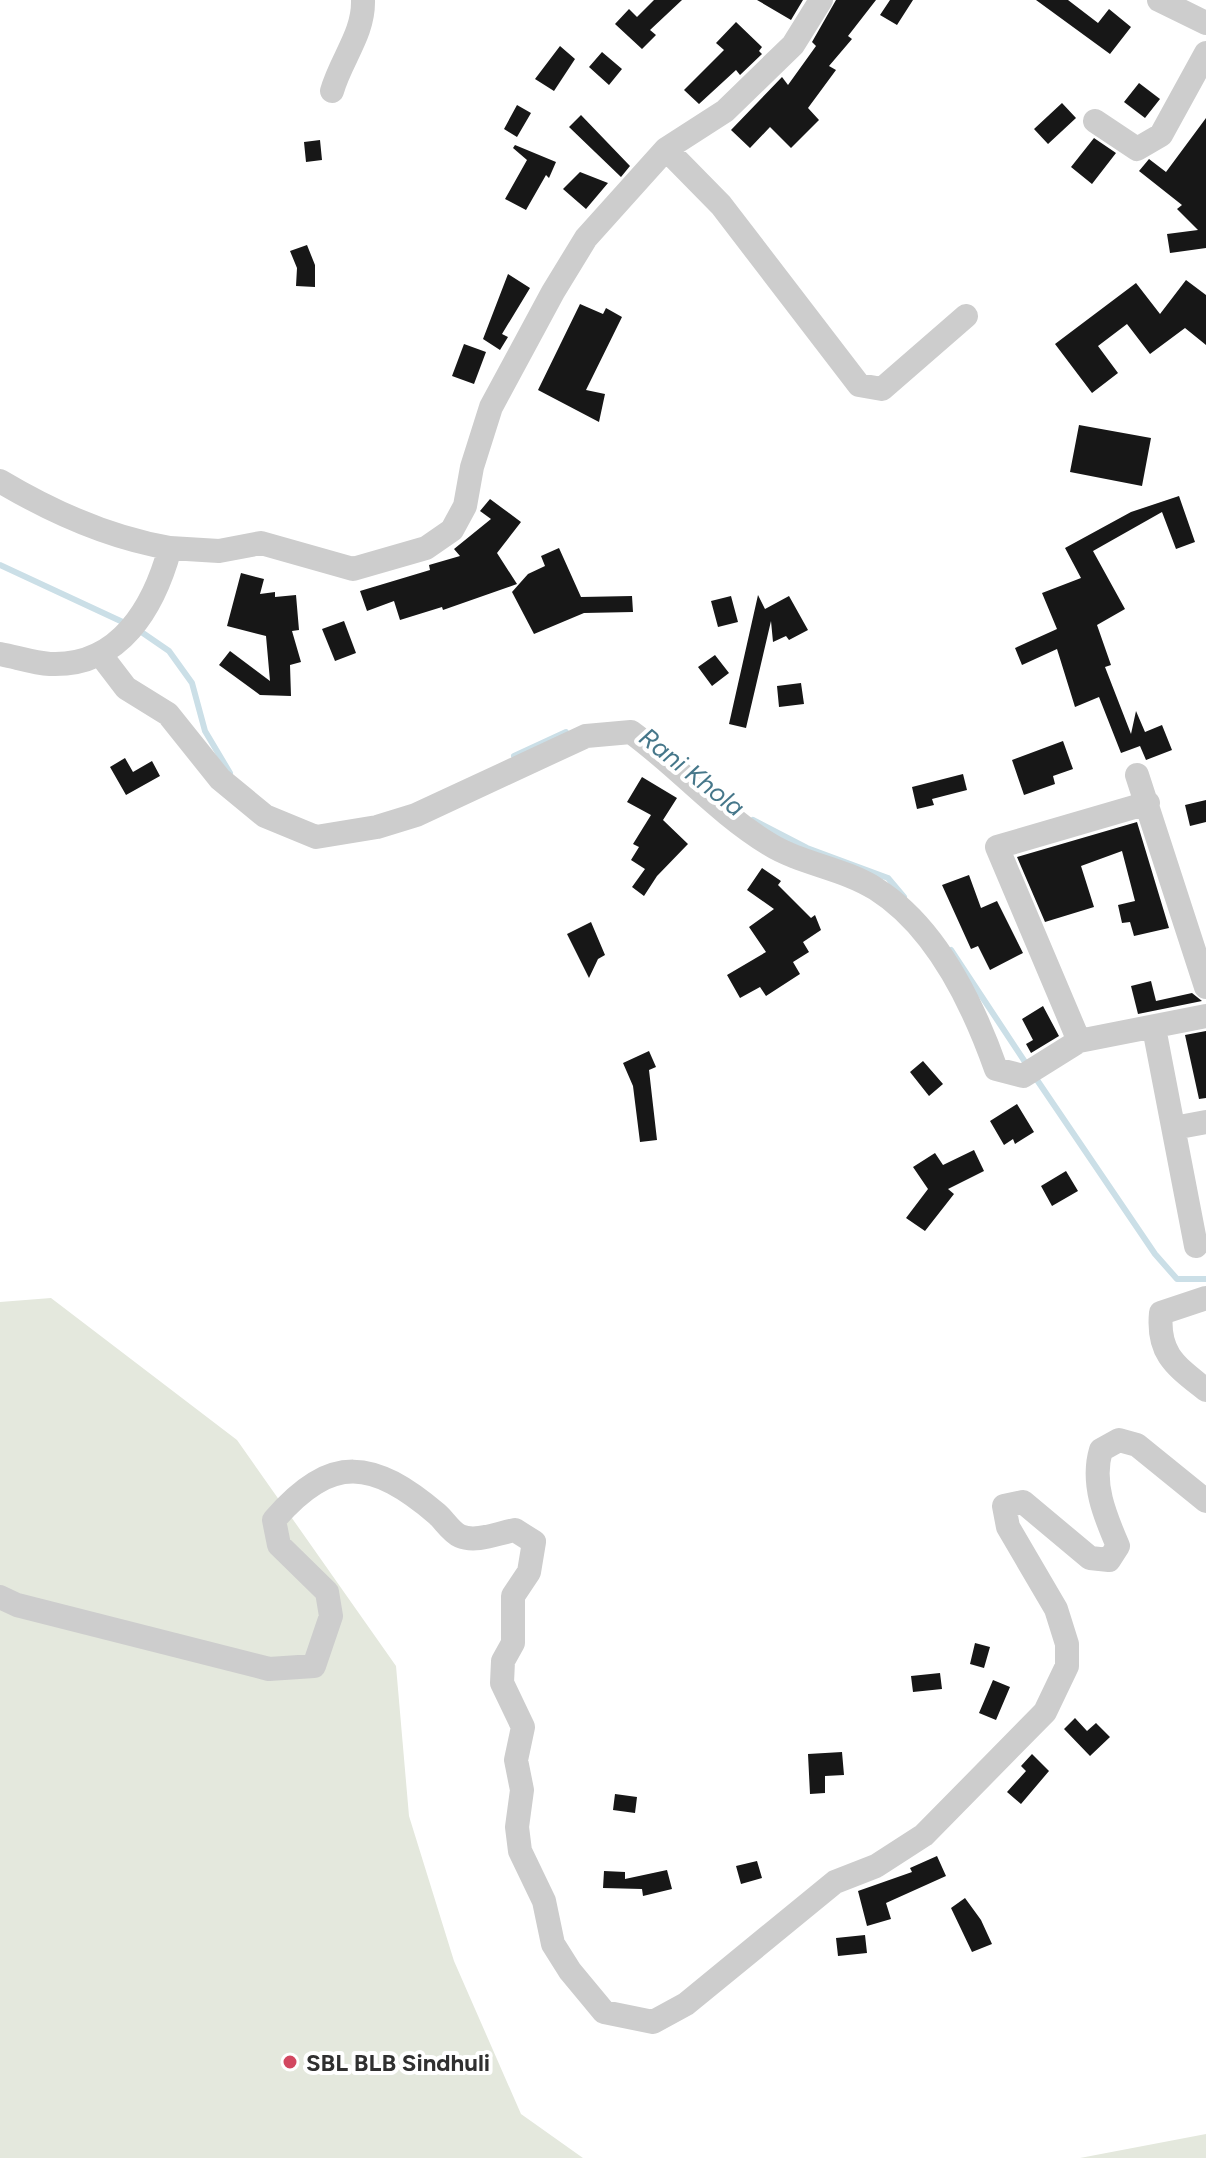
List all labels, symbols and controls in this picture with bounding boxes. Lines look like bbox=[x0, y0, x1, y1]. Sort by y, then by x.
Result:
water label: Rani Khola bbox=[633, 721, 751, 823]
place label: SBL BLB Sindhuli bbox=[306, 2048, 490, 2077]
marker: SBL BLB Sindhuli bbox=[281, 2053, 299, 2071]

